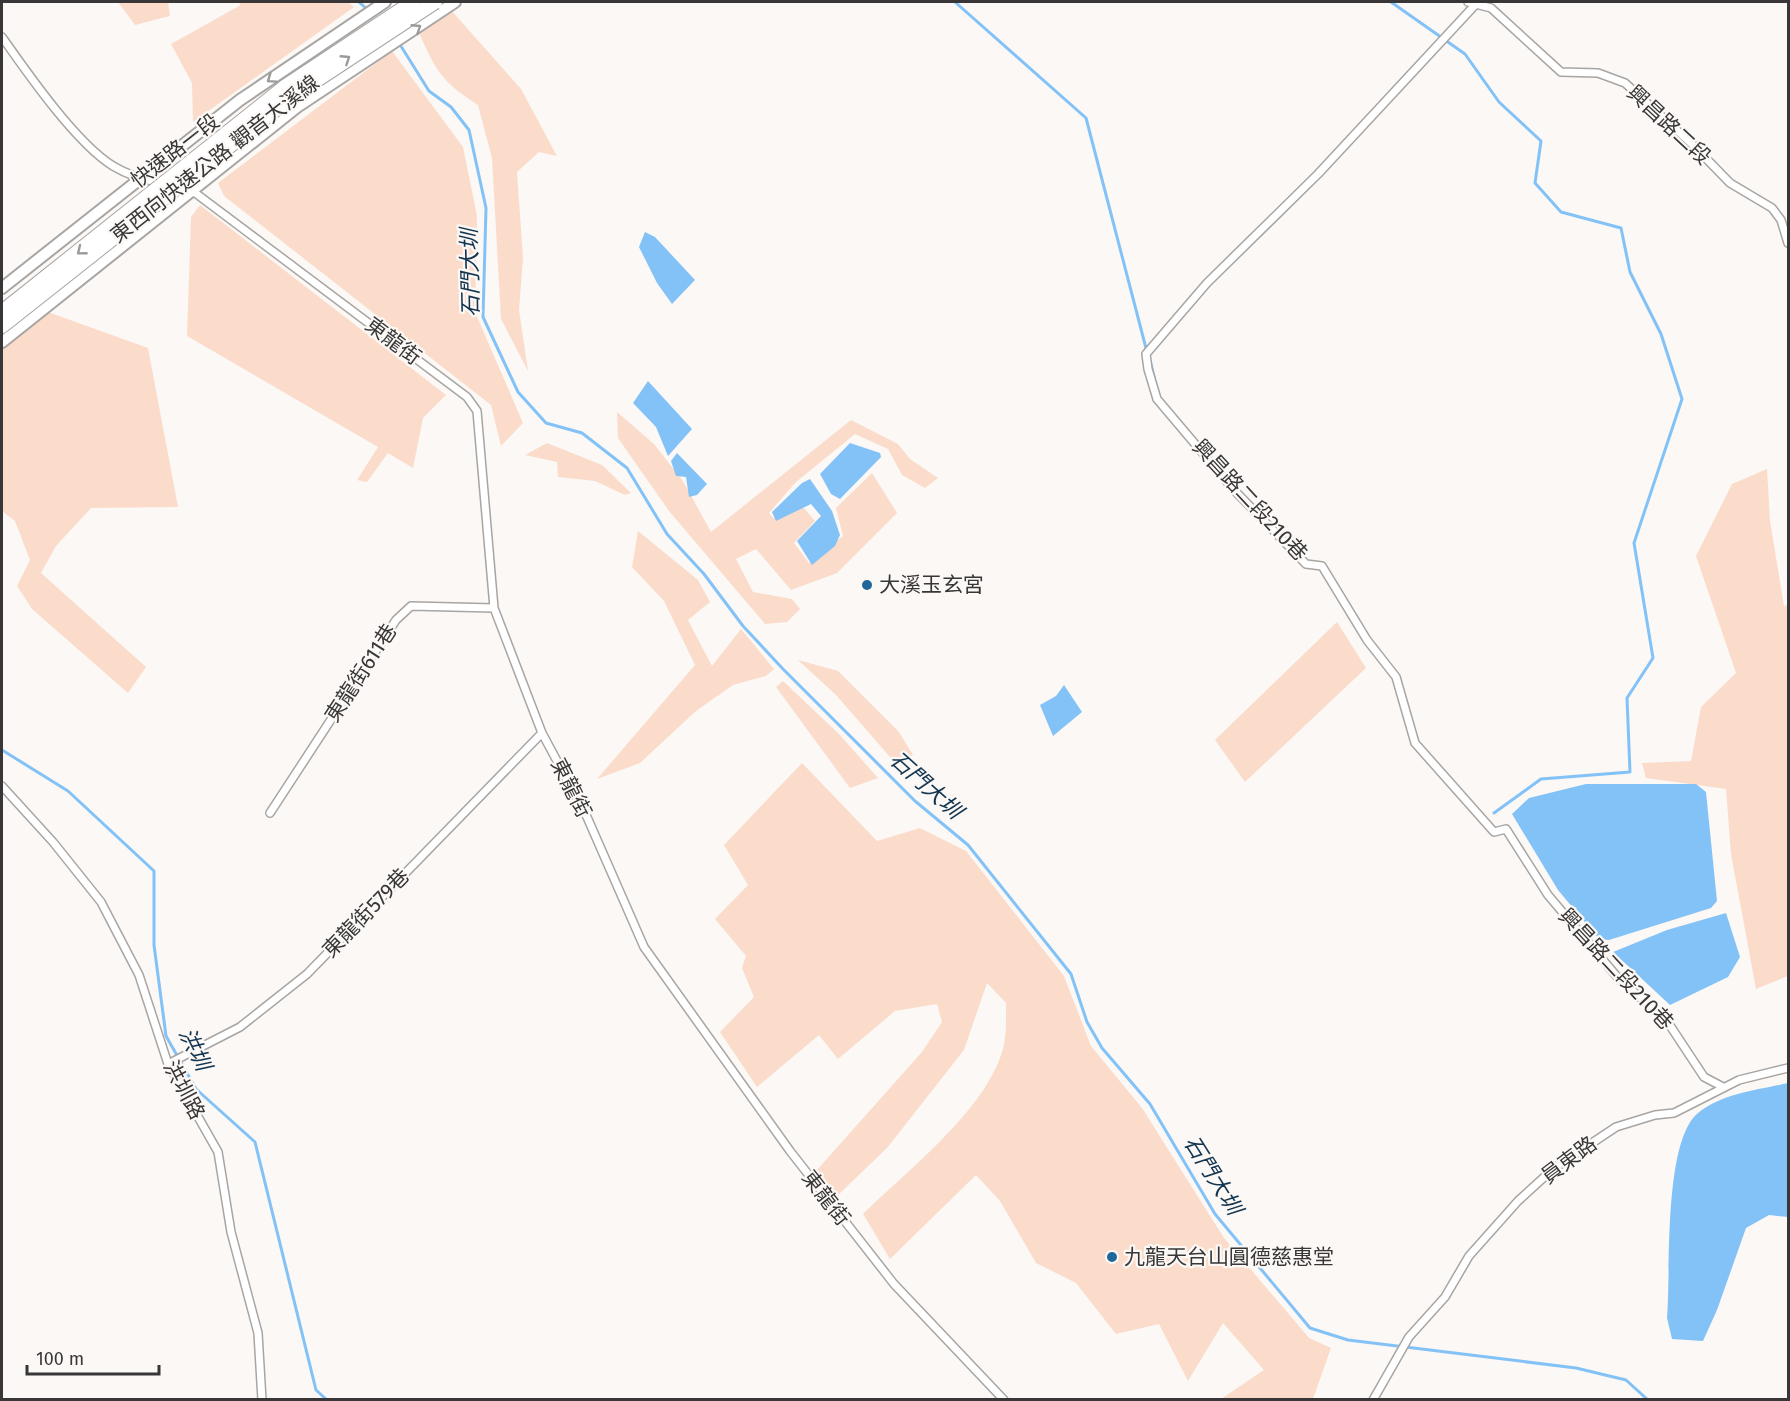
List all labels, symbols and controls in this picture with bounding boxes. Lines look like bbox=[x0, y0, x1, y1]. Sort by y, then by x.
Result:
one-way arrow bbox=[411, 23, 421, 35]
one-way arrow bbox=[340, 54, 350, 66]
street label: 東西向快速公路 觀音大溪線 bbox=[106, 69, 324, 249]
one-way arrow bbox=[267, 72, 278, 83]
street label: 興昌路二段 bbox=[1622, 80, 1716, 170]
street label: 快速路一段 bbox=[126, 108, 224, 194]
water label: 石門大圳 bbox=[456, 226, 484, 317]
one-way arrow bbox=[77, 243, 88, 254]
street label: 東龍街 bbox=[360, 312, 426, 370]
street label: 興昌路二段210巷 bbox=[1187, 434, 1313, 566]
place label: 大溪玉玄宮 bbox=[879, 572, 984, 598]
marker: 大溪玉玄宮 bbox=[860, 578, 874, 592]
street label: 東龍街611巷 bbox=[320, 619, 402, 727]
water label: 石門大圳 bbox=[884, 746, 970, 826]
street label: 東龍街 bbox=[545, 754, 597, 822]
street label: 東龍街579巷 bbox=[317, 863, 415, 963]
street label: 興昌路二段210巷 bbox=[1553, 903, 1679, 1035]
water label: 洪圳 bbox=[173, 1023, 218, 1077]
street label: 洪圳路 bbox=[158, 1056, 210, 1124]
water label: 石門大圳 bbox=[1178, 1131, 1249, 1222]
street label: 員東路 bbox=[1536, 1131, 1602, 1189]
street label: 東龍街 bbox=[796, 1165, 856, 1231]
place label: 九龍天台山圓德慈惠堂 bbox=[1124, 1244, 1334, 1270]
marker: 九龍天台山圓德慈惠堂 bbox=[1105, 1250, 1119, 1264]
scale bar bbox=[27, 1338, 159, 1376]
text: 100 m bbox=[36, 1348, 84, 1370]

